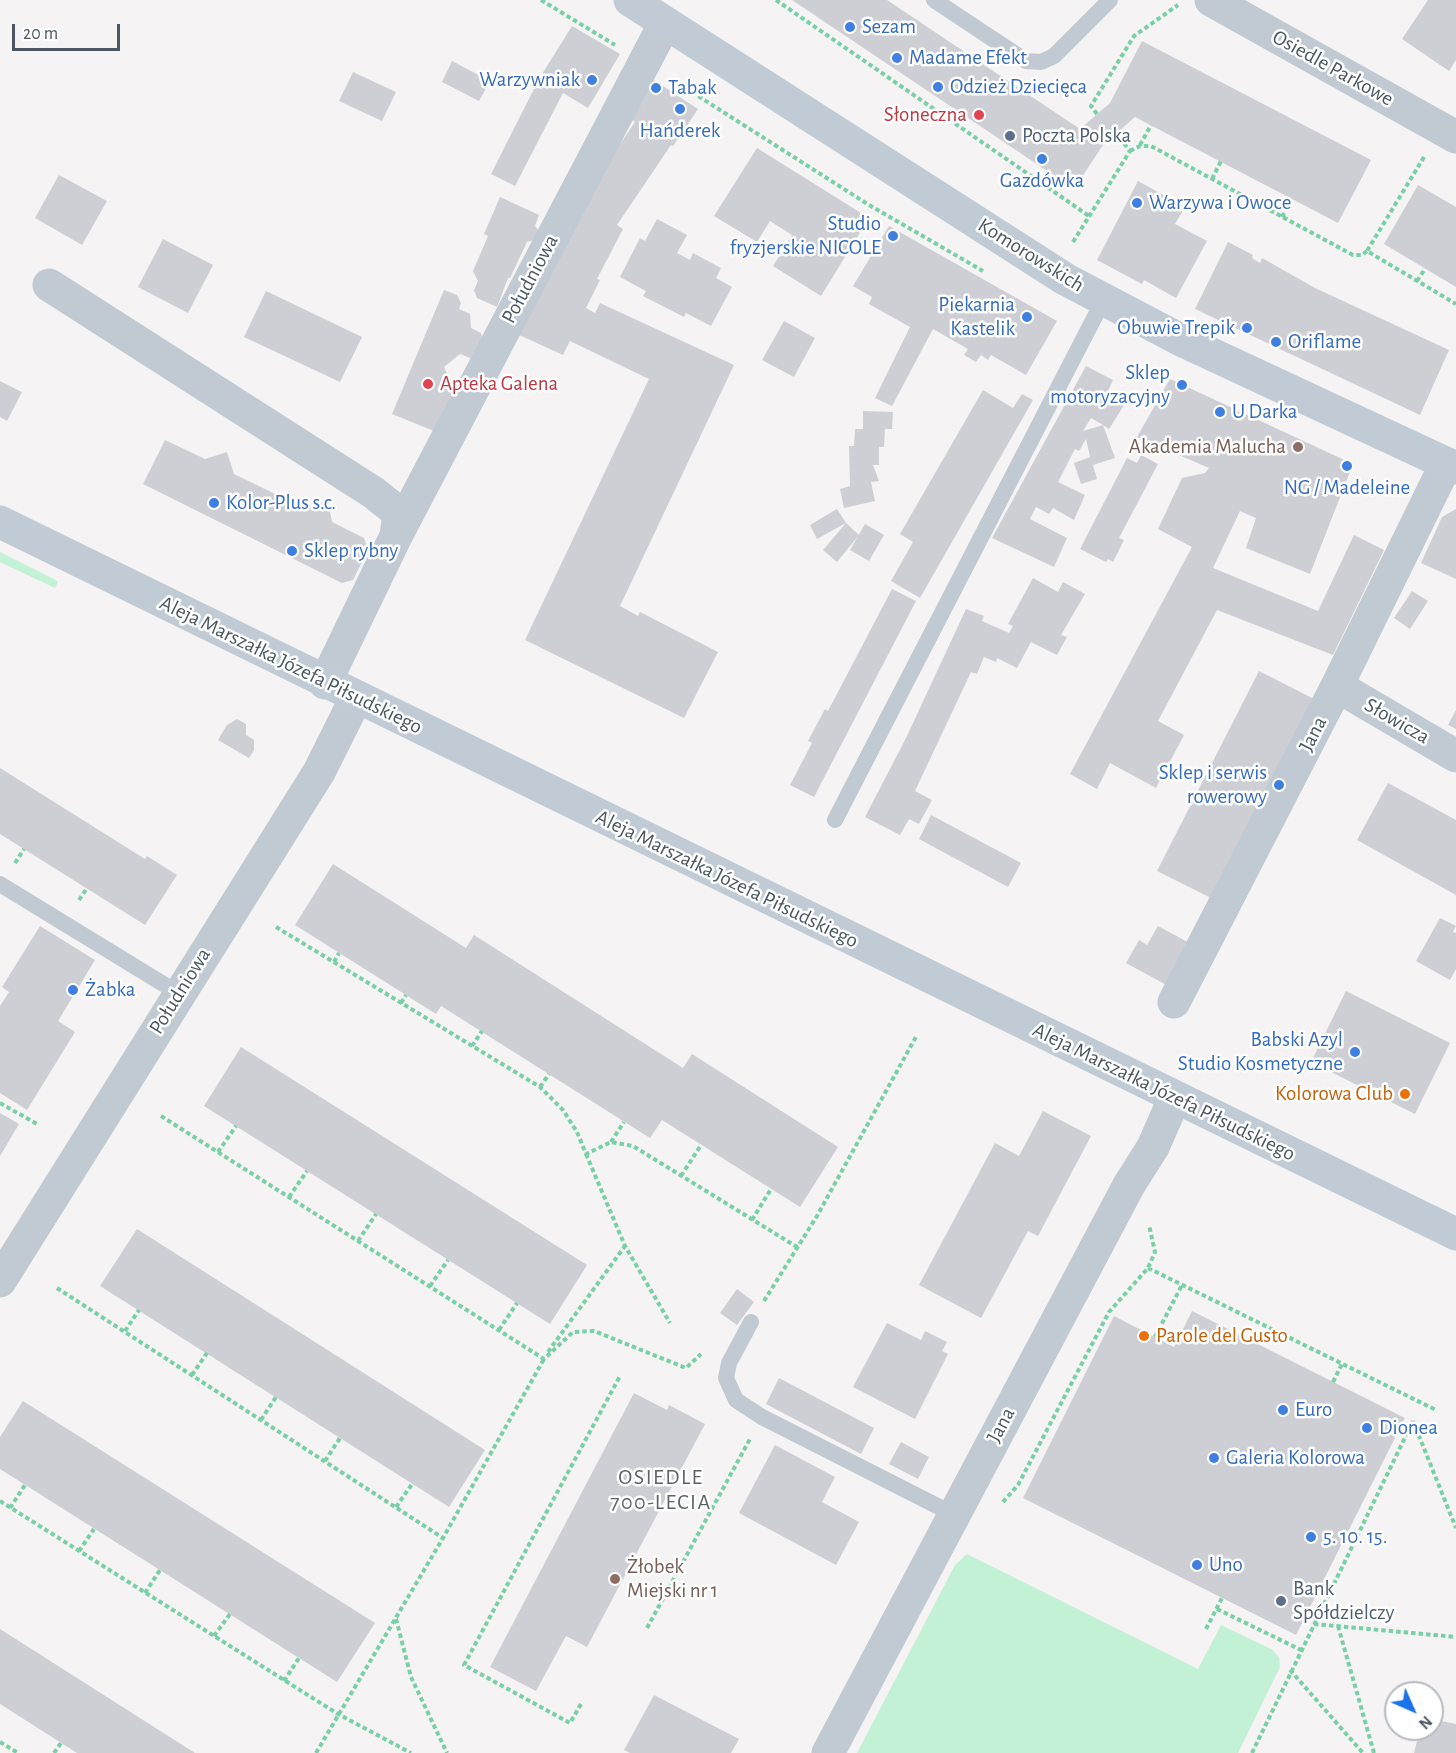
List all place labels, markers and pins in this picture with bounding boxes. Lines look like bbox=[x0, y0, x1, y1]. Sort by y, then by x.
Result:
place label: Sezam bbox=[862, 14, 916, 40]
marker: Sezam bbox=[843, 20, 857, 34]
place label: Madame Efekt bbox=[909, 45, 1027, 71]
marker: Madame Efekt bbox=[890, 51, 904, 65]
place label: Warzywniak bbox=[479, 67, 580, 93]
marker: Warzywniak bbox=[585, 73, 599, 87]
place label: Odzież Dziecięca bbox=[950, 74, 1087, 100]
place label: Tabak bbox=[668, 75, 717, 101]
marker: Odzież Dziecięca bbox=[931, 80, 945, 94]
marker: Tabak bbox=[649, 81, 663, 95]
marker: Hańderek bbox=[673, 102, 687, 116]
place label: Słoneczna bbox=[884, 102, 967, 128]
marker: Słoneczna bbox=[972, 108, 986, 122]
place label: Hańderek bbox=[640, 118, 720, 144]
place label: Poczta Polska bbox=[1022, 123, 1131, 149]
marker: Poczta Polska bbox=[1003, 129, 1017, 143]
marker: Gazdówka bbox=[1035, 152, 1049, 166]
place label: Gazdówka bbox=[1000, 168, 1084, 194]
place label: Warzywa i Owoce bbox=[1149, 190, 1291, 216]
marker: Warzywa i Owoce bbox=[1130, 196, 1144, 210]
place label: Studio fryzjerskie NICOLE bbox=[730, 211, 881, 261]
marker: Studio fryzjerskie NICOLE bbox=[886, 229, 900, 243]
place label: Piekarnia Kastelik bbox=[938, 292, 1015, 342]
marker: Piekarnia Kastelik bbox=[1020, 310, 1034, 324]
place label: Obuwie Trepik bbox=[1117, 315, 1235, 341]
marker: Obuwie Trepik bbox=[1240, 321, 1254, 335]
place label: Oriflame bbox=[1288, 329, 1361, 355]
marker: Oriflame bbox=[1269, 335, 1283, 349]
place label: Sklep motoryzacyjny bbox=[1050, 360, 1170, 410]
place label: Apteka Galena bbox=[440, 371, 558, 397]
marker: Apteka Galena bbox=[421, 377, 435, 391]
marker: Sklep motoryzacyjny bbox=[1175, 378, 1189, 392]
place label: U Darka bbox=[1232, 399, 1297, 425]
marker: U Darka bbox=[1213, 405, 1227, 419]
place label: Akademia Malucha bbox=[1129, 434, 1286, 460]
marker: Akademia Malucha bbox=[1291, 440, 1305, 454]
marker: NG / Madeleine bbox=[1340, 459, 1354, 473]
place label: NG / Madeleine bbox=[1284, 475, 1410, 501]
place label: Kolor-Plus s.c. bbox=[226, 490, 336, 516]
marker: Kolor-Plus s.c. bbox=[207, 496, 221, 510]
place label: Sklep rybny bbox=[304, 538, 398, 564]
marker: Sklep rybny bbox=[285, 544, 299, 558]
place label: Sklep i serwis rowerowy bbox=[1159, 760, 1267, 810]
marker: Sklep i serwis rowerowy bbox=[1272, 778, 1286, 792]
place label: Żabka bbox=[85, 977, 135, 1003]
marker: Żabka bbox=[66, 983, 80, 997]
place label: Babski Azyl Studio Kosmetyczne bbox=[1178, 1027, 1343, 1077]
marker: Babski Azyl Studio Kosmetyczne bbox=[1348, 1045, 1362, 1059]
place label: Kolorowa Club bbox=[1275, 1081, 1393, 1107]
marker: Kolorowa Club bbox=[1398, 1087, 1412, 1101]
place label: Parole del Gusto bbox=[1156, 1323, 1288, 1349]
marker: Parole del Gusto bbox=[1137, 1329, 1151, 1343]
place label: Euro bbox=[1295, 1397, 1332, 1423]
marker: Euro bbox=[1276, 1403, 1290, 1417]
place label: Dionea bbox=[1379, 1415, 1438, 1441]
marker: Dionea bbox=[1360, 1421, 1374, 1435]
place label: Galeria Kolorowa bbox=[1226, 1445, 1365, 1471]
marker: Galeria Kolorowa bbox=[1207, 1451, 1221, 1465]
place label: 5. 10. 15. bbox=[1323, 1524, 1387, 1550]
marker: 5. 10. 15. bbox=[1304, 1530, 1318, 1544]
place label: Uno bbox=[1209, 1552, 1243, 1578]
place label: Żłobek Miejski nr 1 bbox=[627, 1554, 718, 1604]
marker: Uno bbox=[1190, 1558, 1204, 1572]
marker: Żłobek Miejski nr 1 bbox=[608, 1572, 622, 1586]
place label: Bank Spółdzielczy bbox=[1293, 1576, 1395, 1626]
marker: Bank Spółdzielczy bbox=[1274, 1594, 1288, 1608]

